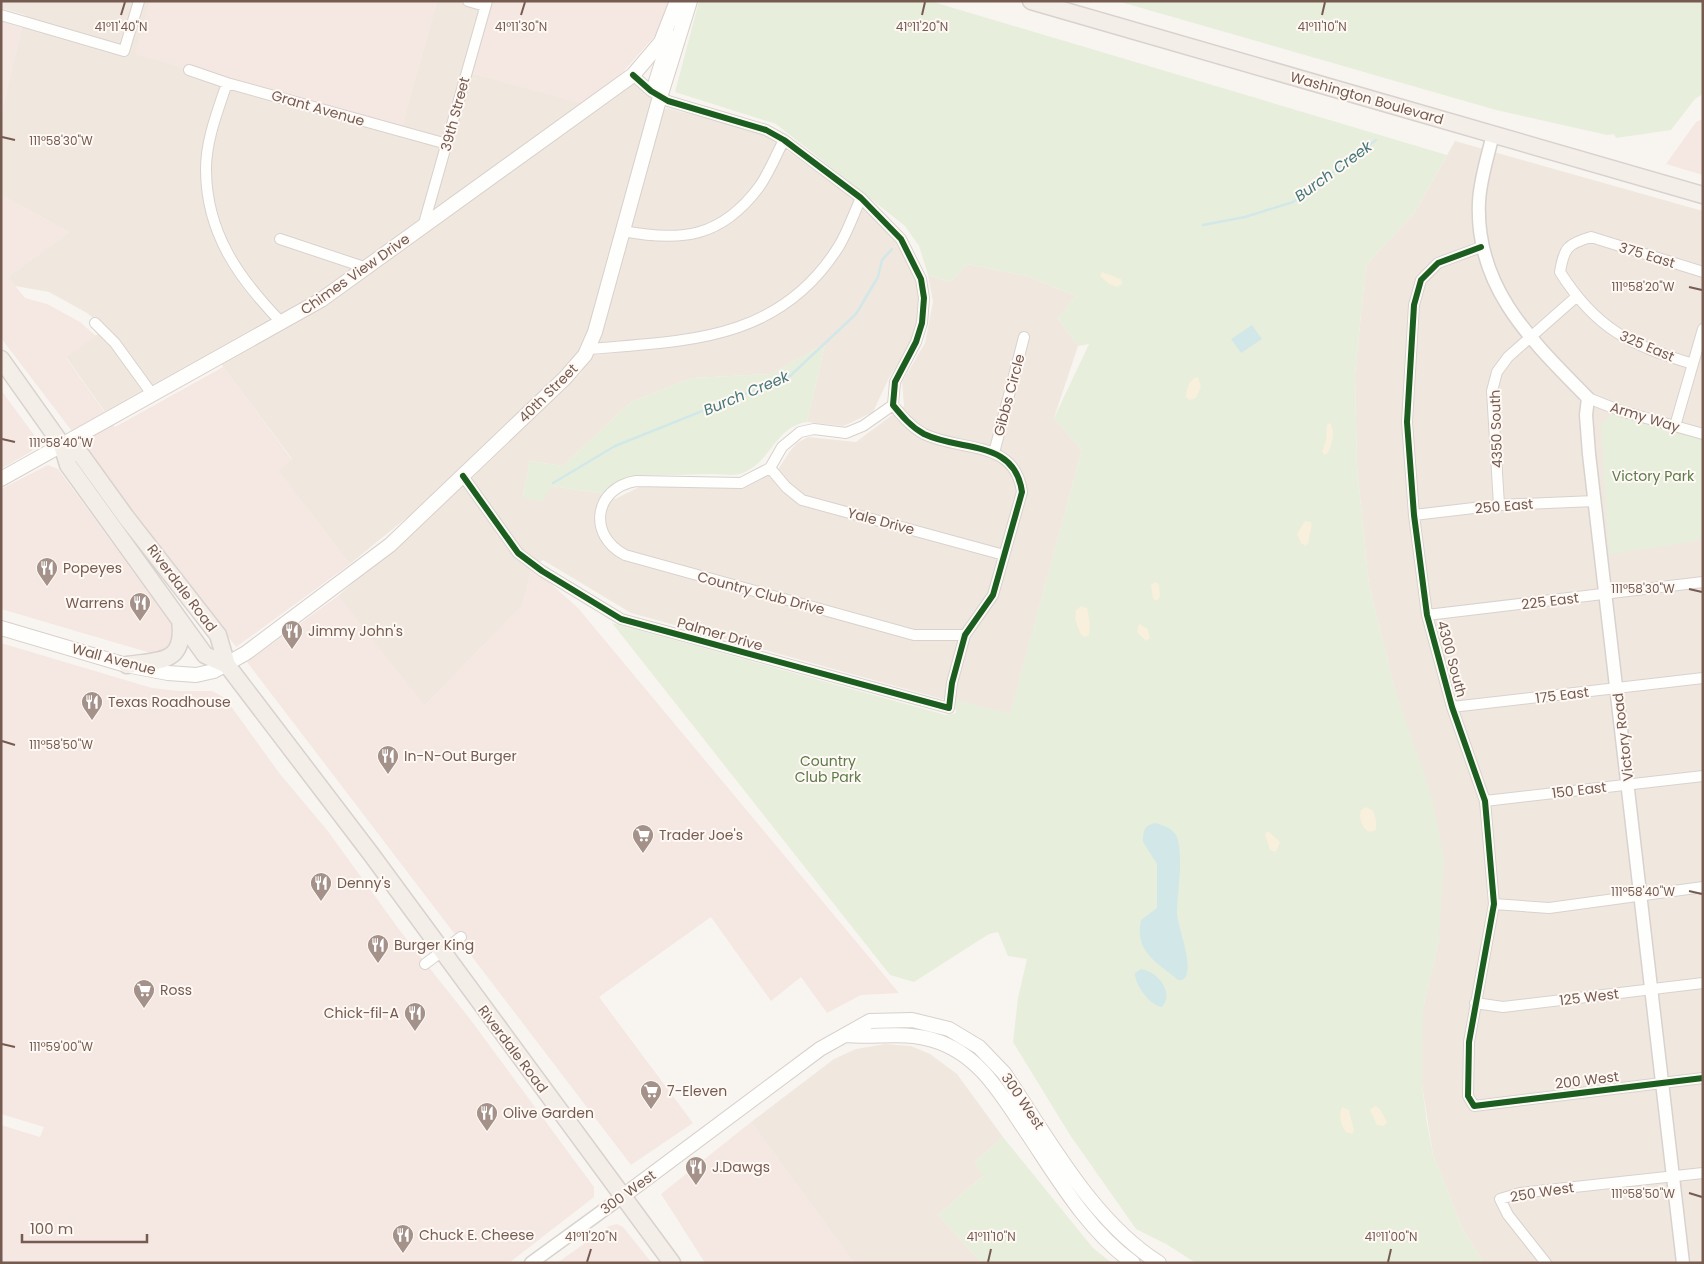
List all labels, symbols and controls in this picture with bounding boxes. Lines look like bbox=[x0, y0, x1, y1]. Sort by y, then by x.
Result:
text: 41°11'40"N bbox=[95, 18, 147, 35]
text: 41°11'30"N bbox=[495, 18, 547, 35]
text: 41°11'20"N bbox=[896, 18, 948, 35]
text: 41°11'10"N bbox=[1297, 18, 1347, 35]
street label: Washington Boulevard bbox=[1288, 67, 1446, 129]
street label: 39th Street bbox=[436, 75, 474, 153]
street label: Grant Avenue bbox=[269, 85, 367, 131]
text: 111°58'30"W bbox=[29, 132, 93, 149]
water label: Burch Creek bbox=[1290, 135, 1377, 206]
street label: Chimes View Drive bbox=[296, 229, 414, 319]
street label: 375 East bbox=[1617, 237, 1677, 273]
text: 111°58'20"W bbox=[1611, 278, 1675, 295]
street label: 325 East bbox=[1616, 325, 1678, 367]
street label: Gibbs Circle bbox=[988, 351, 1030, 438]
street label: 40th Street bbox=[514, 359, 582, 427]
water label: Burch Creek bbox=[700, 365, 793, 420]
street label: 4350 South bbox=[1485, 389, 1507, 469]
street label: Army Way bbox=[1608, 397, 1682, 437]
text: 111°58'40"W bbox=[29, 434, 93, 451]
park label: Victory Park bbox=[1612, 466, 1695, 486]
street label: 250 East bbox=[1474, 493, 1534, 519]
street label: Yale Drive bbox=[845, 502, 917, 540]
street label: Riverdale Road bbox=[142, 540, 222, 636]
restaurant icon: Popeyes bbox=[35, 556, 59, 587]
place label: Popeyes bbox=[63, 558, 122, 578]
street label: Country Club Drive bbox=[695, 566, 827, 620]
text: 111°58'30"W bbox=[1611, 580, 1675, 597]
street label: 225 East bbox=[1520, 588, 1580, 614]
restaurant icon: Warrens bbox=[128, 591, 152, 622]
place label: Warrens bbox=[65, 593, 124, 613]
street label: Palmer Drive bbox=[675, 612, 765, 656]
street label: 4300 South bbox=[1432, 618, 1472, 700]
restaurant icon: Jimmy John's bbox=[280, 619, 304, 650]
place label: Jimmy John's bbox=[308, 621, 403, 641]
street label: Wall Avenue bbox=[70, 638, 159, 680]
street label: 175 East bbox=[1534, 682, 1590, 708]
restaurant icon: Texas Roadhouse bbox=[80, 690, 104, 721]
place label: Texas Roadhouse bbox=[108, 692, 231, 712]
street label: Victory Road bbox=[1608, 692, 1638, 782]
text: 111°58'50"W bbox=[29, 736, 93, 753]
restaurant icon: In-N-Out Burger bbox=[376, 744, 400, 775]
place label: In-N-Out Burger bbox=[404, 746, 517, 766]
park label: Country Club Park bbox=[795, 751, 862, 787]
street label: 150 East bbox=[1551, 777, 1607, 803]
supermarket icon: Trader Joe's bbox=[631, 823, 655, 854]
place label: Trader Joe's bbox=[659, 825, 743, 845]
restaurant icon: Denny's bbox=[309, 871, 333, 902]
place label: Denny's bbox=[337, 873, 391, 893]
text: 111°58'40"W bbox=[1611, 883, 1675, 900]
restaurant icon: Burger King bbox=[366, 933, 390, 964]
place label: Burger King bbox=[394, 935, 474, 955]
supermarket icon: Ross bbox=[132, 978, 156, 1009]
place label: Ross bbox=[160, 980, 192, 1000]
street label: 125 West bbox=[1558, 983, 1620, 1011]
restaurant icon: Chick-fil-A bbox=[403, 1001, 427, 1032]
street label: Riverdale Road bbox=[473, 1001, 553, 1097]
place label: Chick-fil-A bbox=[324, 1003, 399, 1023]
text: 111°59'00"W bbox=[29, 1038, 93, 1055]
street label: 200 West bbox=[1554, 1066, 1620, 1094]
street label: 300 West bbox=[997, 1069, 1049, 1133]
supermarket icon: 7-Eleven bbox=[639, 1079, 663, 1110]
place label: 7-Eleven bbox=[667, 1081, 727, 1101]
restaurant icon: Olive Garden bbox=[475, 1101, 499, 1132]
place label: Olive Garden bbox=[503, 1103, 594, 1123]
restaurant icon: J.Dawgs bbox=[684, 1155, 708, 1186]
place label: J.Dawgs bbox=[712, 1157, 770, 1177]
street label: 300 West bbox=[596, 1165, 660, 1219]
street label: 250 West bbox=[1509, 1177, 1575, 1207]
text: 111°58'50"W bbox=[1611, 1185, 1675, 1202]
scale bar bbox=[22, 1212, 148, 1244]
text: 100 m bbox=[30, 1218, 73, 1239]
restaurant icon: Chuck E. Cheese bbox=[391, 1223, 415, 1254]
place label: Chuck E. Cheese bbox=[419, 1225, 534, 1245]
text: 41°11'20"N bbox=[565, 1228, 617, 1245]
text: 41°11'10"N bbox=[966, 1228, 1016, 1245]
text: 41°11'00"N bbox=[1365, 1228, 1417, 1245]

